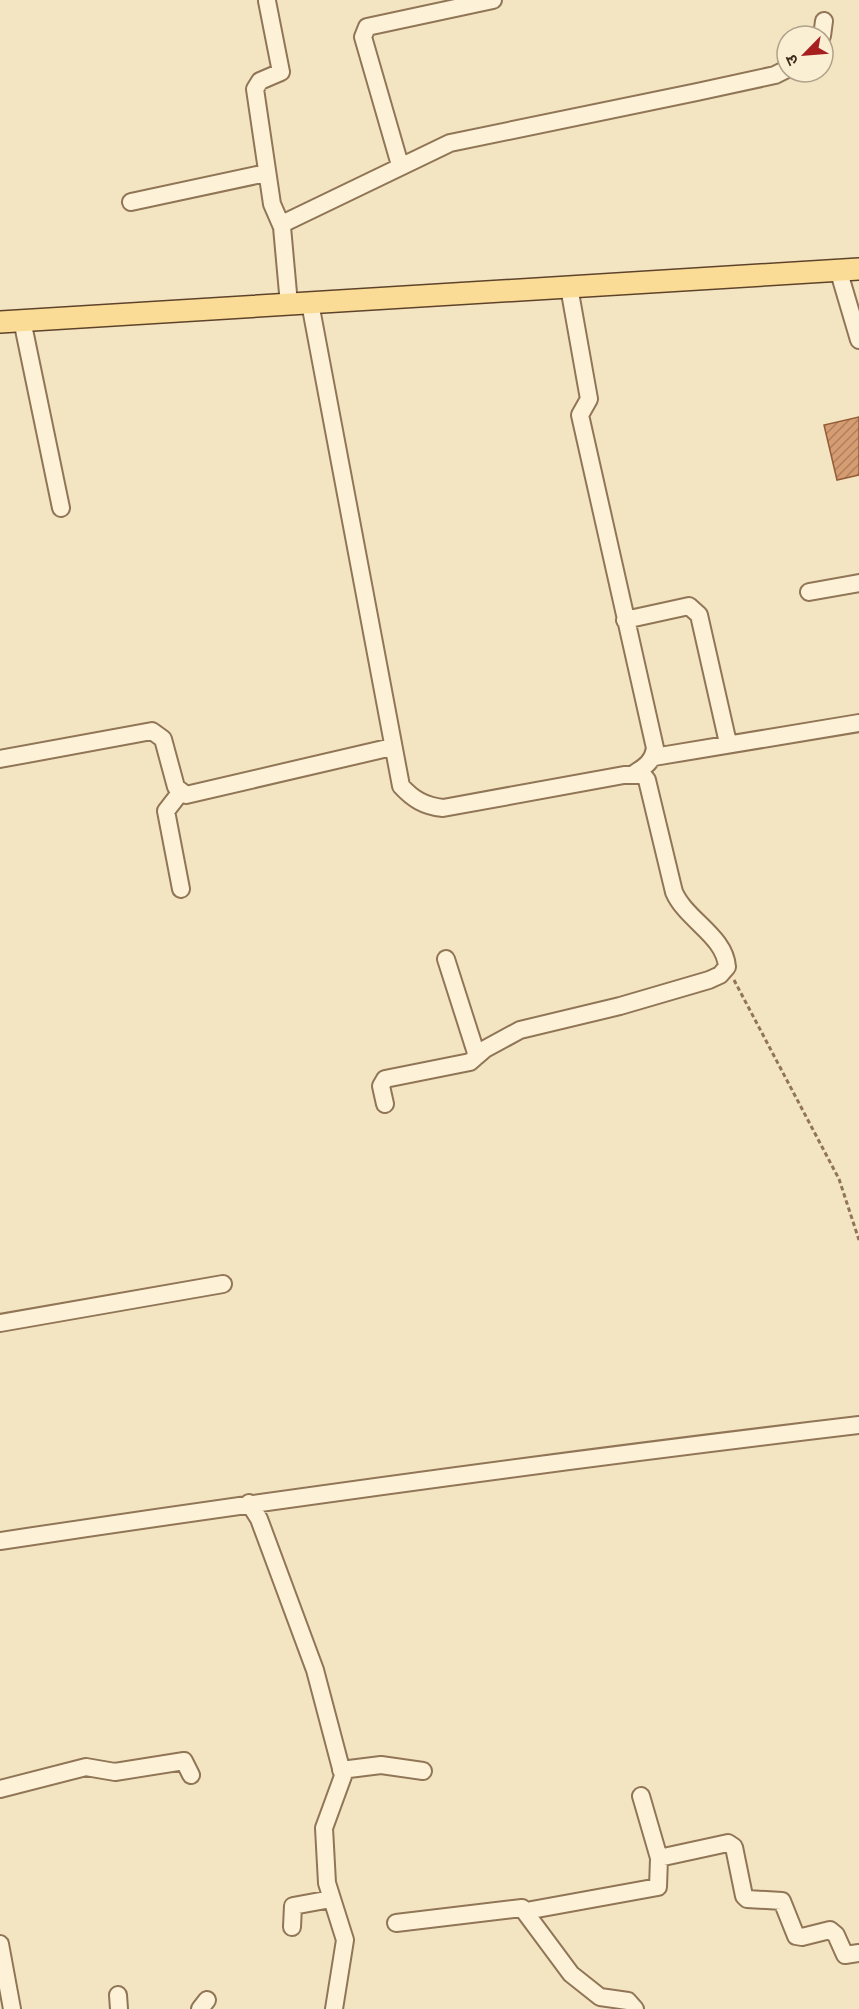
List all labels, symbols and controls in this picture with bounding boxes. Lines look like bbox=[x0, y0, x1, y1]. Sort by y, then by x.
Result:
north arrow bbox=[775, 24, 835, 84]
text: उ bbox=[780, 51, 802, 69]

